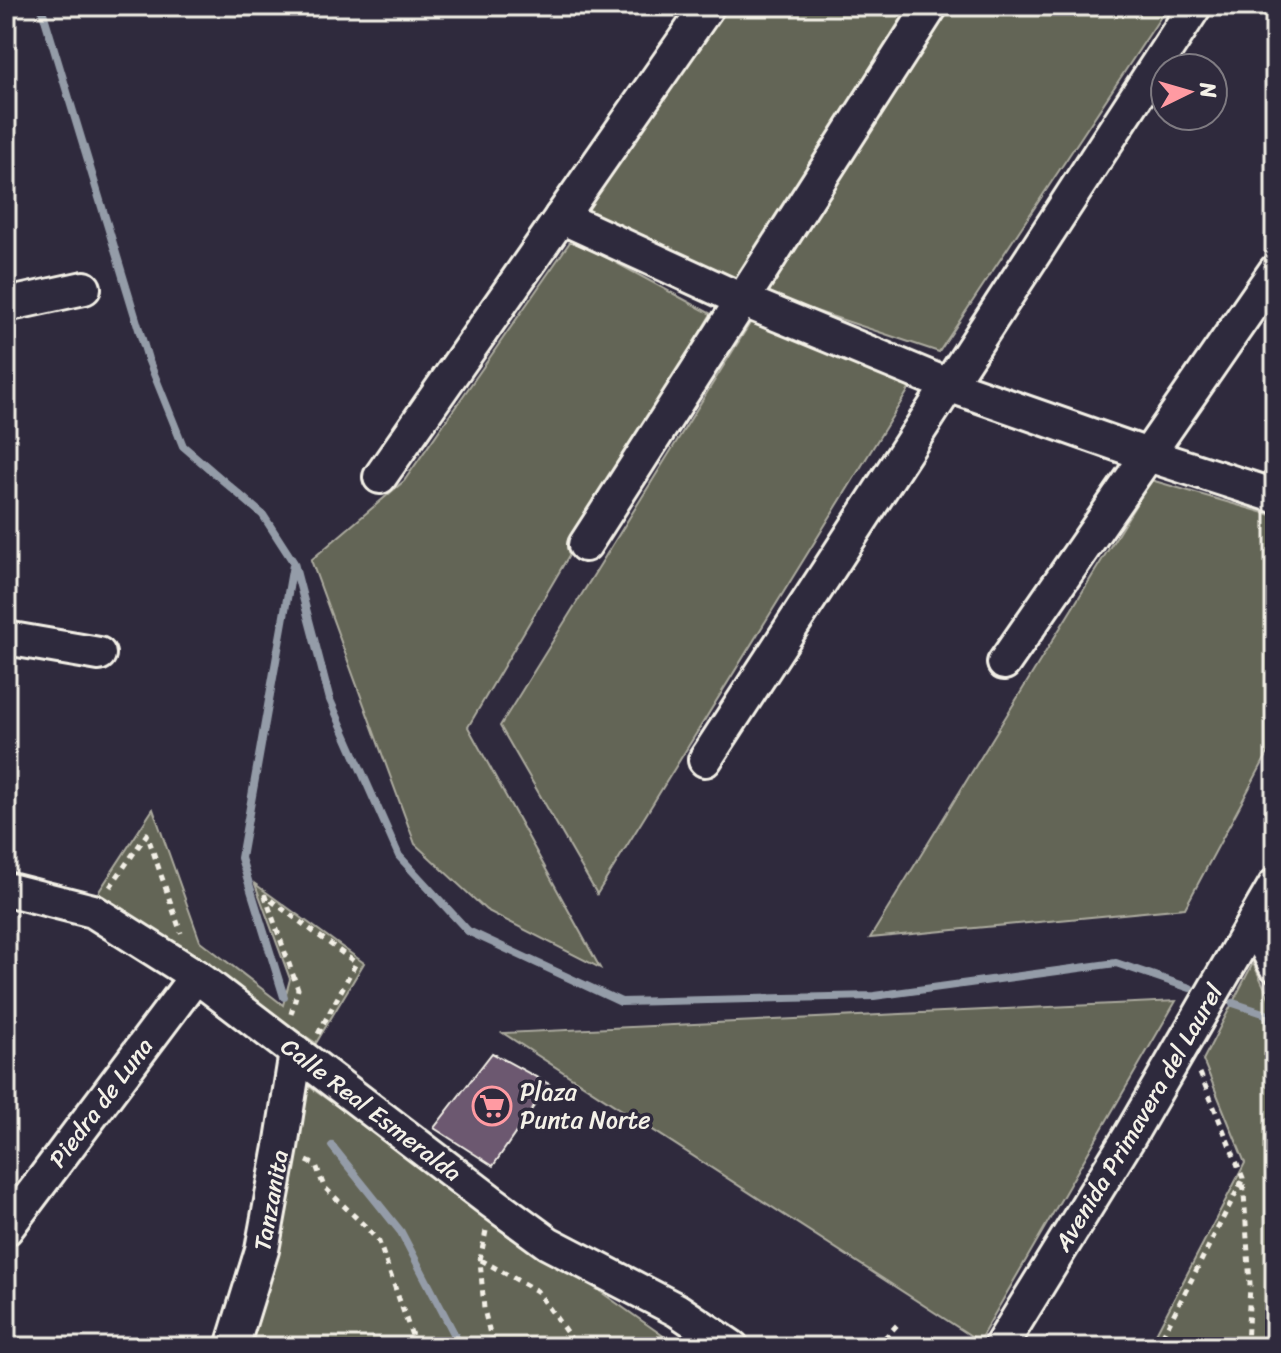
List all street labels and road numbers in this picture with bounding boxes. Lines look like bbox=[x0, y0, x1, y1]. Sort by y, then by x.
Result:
street label: Avenida Primavera del Laurel bbox=[1042, 975, 1235, 1261]
street label: Calle Real Esmeralda bbox=[271, 1027, 471, 1193]
street label: Piedra de Luna bbox=[38, 1028, 164, 1177]
street label: Tanzanita bbox=[241, 1146, 301, 1254]

